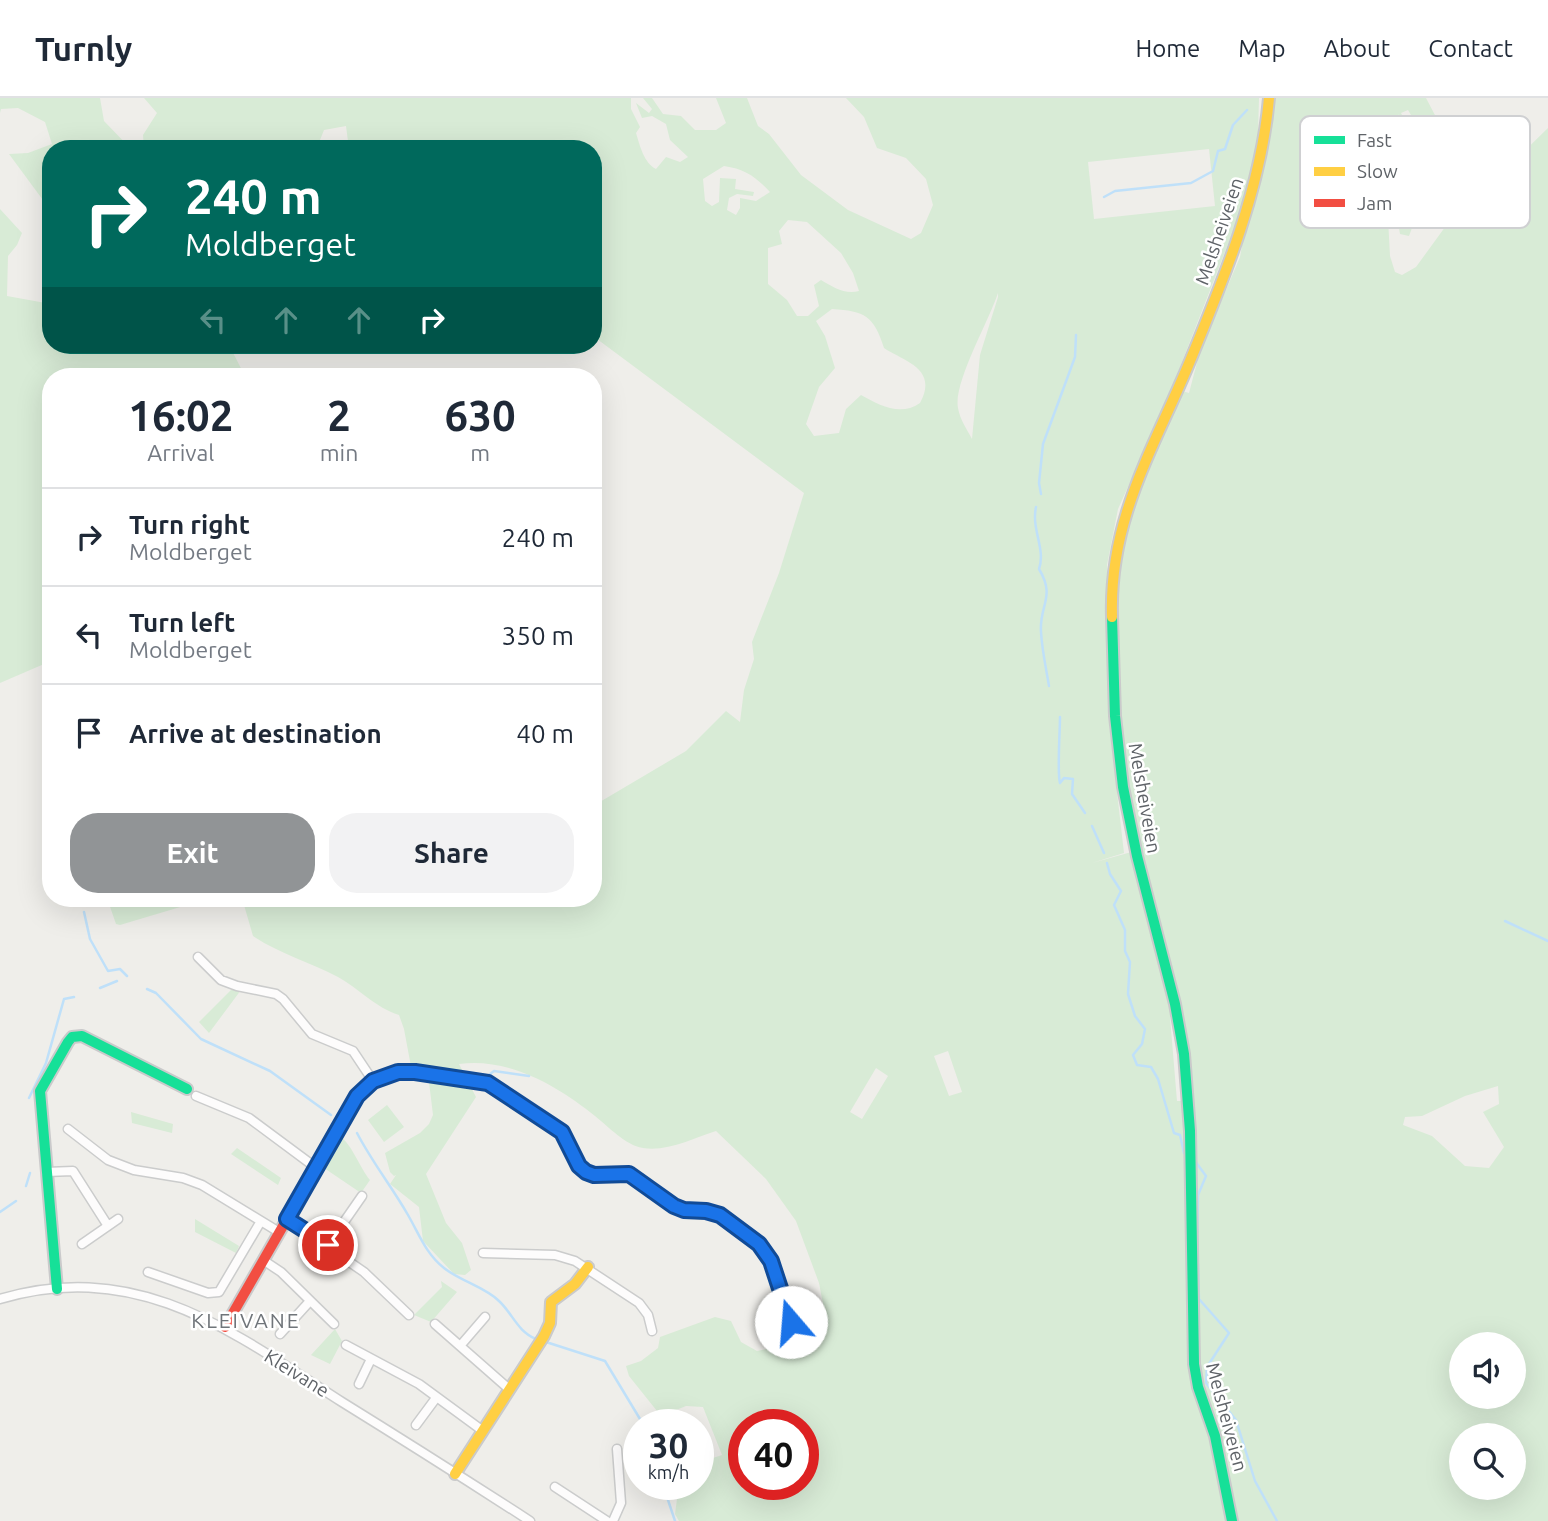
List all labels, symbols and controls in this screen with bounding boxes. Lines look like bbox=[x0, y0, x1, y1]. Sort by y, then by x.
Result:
text: Turnly bbox=[35, 30, 132, 67]
text: Home bbox=[1135, 35, 1200, 62]
text: Map bbox=[1238, 35, 1285, 62]
text: About bbox=[1323, 35, 1390, 62]
text: Contact bbox=[1428, 35, 1513, 62]
legend bbox=[1300, 116, 1530, 228]
text: Fast bbox=[1357, 129, 1392, 151]
text: Slow bbox=[1357, 160, 1398, 182]
icon: right bbox=[70, 168, 161, 259]
text: 240 m bbox=[185, 168, 322, 223]
street label: Melsheiveien bbox=[1190, 175, 1248, 287]
text: Jam bbox=[1357, 192, 1393, 214]
text: Moldberget bbox=[185, 226, 356, 262]
icon: left bbox=[194, 301, 232, 339]
icon: ahead bbox=[267, 301, 305, 339]
icon: ahead bbox=[340, 301, 378, 339]
icon: right bbox=[413, 301, 451, 339]
text: 16:02 bbox=[128, 392, 233, 439]
text: 2 bbox=[327, 392, 351, 439]
text: 630 bbox=[445, 392, 516, 439]
text: Arrival bbox=[147, 440, 214, 465]
text: min bbox=[320, 440, 358, 465]
text: m bbox=[470, 440, 490, 465]
text: Turn right bbox=[129, 510, 250, 539]
icon: right bbox=[70, 518, 108, 556]
text: 240 m bbox=[502, 523, 574, 552]
text: Moldberget bbox=[129, 539, 252, 564]
text: Turn left bbox=[129, 608, 235, 637]
icon: left bbox=[70, 616, 108, 654]
text: 350 m bbox=[502, 621, 574, 650]
text: Moldberget bbox=[129, 637, 252, 662]
icon: arrive bbox=[70, 714, 108, 752]
text: Arrive at destination bbox=[129, 719, 382, 748]
text: 40 m bbox=[516, 719, 574, 748]
street label: Melsheiveien bbox=[1124, 741, 1166, 855]
button: Exit bbox=[70, 813, 315, 893]
button: Share bbox=[329, 813, 574, 893]
pin bbox=[298, 1215, 358, 1275]
icon: arrive bbox=[309, 1226, 347, 1264]
position arrow bbox=[754, 1285, 828, 1359]
district label: KLEIVANE bbox=[191, 1308, 301, 1332]
map controls bbox=[1449, 1332, 1526, 1500]
button: sound bbox=[1449, 1332, 1526, 1409]
street label: Kleivane bbox=[261, 1345, 333, 1401]
street label: Melsheiveien bbox=[1202, 1360, 1252, 1474]
speed limit sign: 40 bbox=[728, 1409, 819, 1500]
button: search bbox=[1449, 1423, 1526, 1500]
text: 30 bbox=[649, 1425, 688, 1465]
text: km/h bbox=[648, 1462, 689, 1482]

